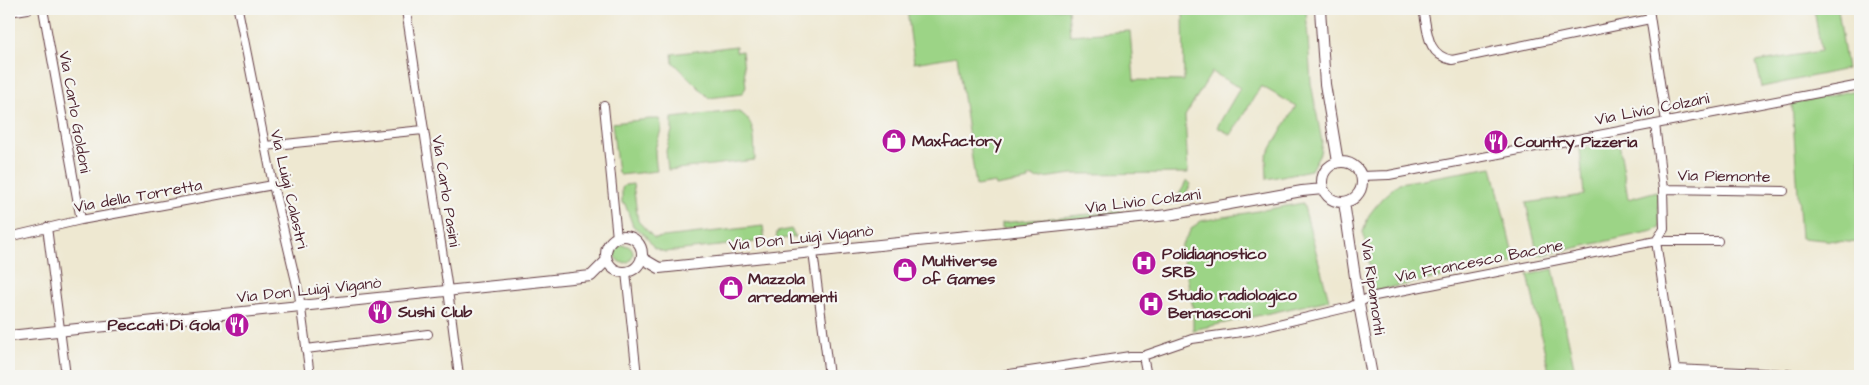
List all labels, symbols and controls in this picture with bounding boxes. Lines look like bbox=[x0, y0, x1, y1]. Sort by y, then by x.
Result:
street label: Via Carlo Goldoni bbox=[53, 49, 97, 175]
street label: Via Livio Colzani bbox=[1593, 87, 1712, 131]
street label: Via Luigi Calastri bbox=[264, 127, 314, 251]
shop icon: Maxfactory bbox=[881, 128, 907, 154]
restaurant icon: Country Pizzeria bbox=[1483, 129, 1509, 155]
place label: Maxfactory bbox=[912, 130, 1002, 153]
place label: Country Pizzeria bbox=[1514, 131, 1638, 154]
street label: Via Carlo Pasini bbox=[426, 134, 466, 249]
street label: Via Piemonte bbox=[1677, 164, 1771, 188]
street label: Via della Torretta bbox=[72, 174, 204, 218]
street label: Via Livio Colzani bbox=[1084, 183, 1202, 219]
street label: Via Don Luigi Viganò bbox=[728, 219, 875, 258]
street label: Via Francesco Bacone bbox=[1393, 234, 1565, 288]
street label: Via Ripamonti bbox=[1355, 238, 1391, 337]
place label: Polidiagnostico SRB bbox=[1161, 243, 1267, 283]
place label: Multiverse of Games bbox=[922, 250, 998, 290]
hospital icon: Polidiagnostico SRB bbox=[1131, 250, 1157, 276]
shop icon: Multiverse of Games bbox=[892, 257, 918, 283]
place label: Mazzola arredamenti bbox=[747, 268, 837, 308]
street label: Via Don Luigi Viganò bbox=[236, 271, 383, 310]
shop icon: Mazzola arredamenti bbox=[718, 275, 744, 301]
place label: Studio radiologico Bernasconi bbox=[1167, 284, 1298, 324]
hospital icon: Studio radiologico Bernasconi bbox=[1138, 291, 1164, 317]
restaurant icon: Sushi Club bbox=[367, 299, 393, 325]
place label: Sushi Club bbox=[397, 301, 472, 323]
restaurant icon: Peccati Di Gola bbox=[224, 312, 250, 338]
place label: Peccati Di Gola bbox=[108, 314, 221, 336]

